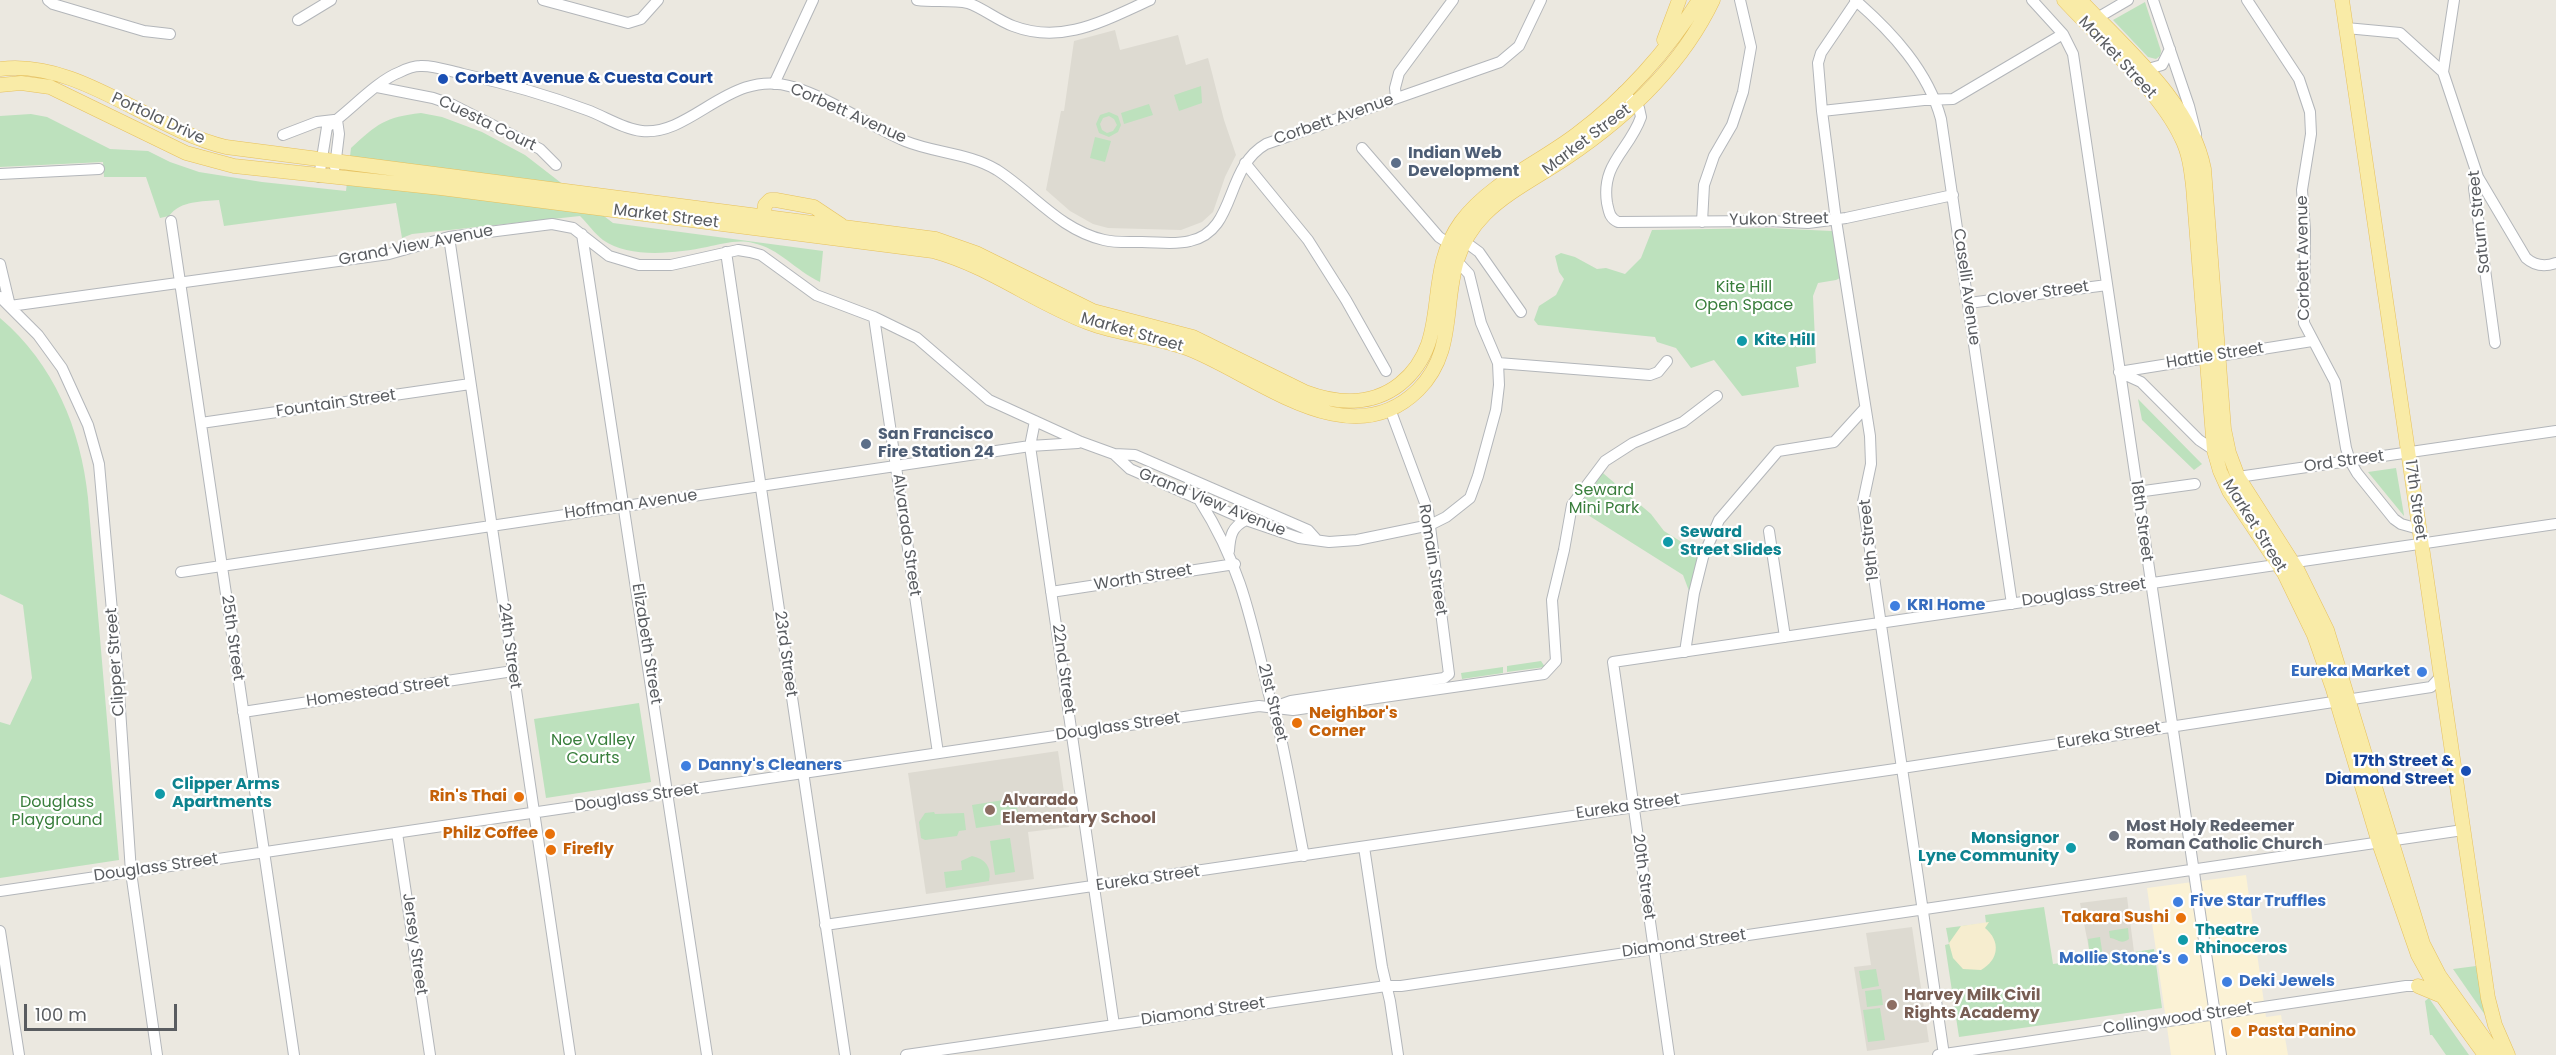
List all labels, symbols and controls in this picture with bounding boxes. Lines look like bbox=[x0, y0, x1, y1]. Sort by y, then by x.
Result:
street label: Market Street bbox=[2074, 13, 2160, 103]
place label: Corbett Avenue & Cuesta Court bbox=[455, 69, 713, 89]
marker: Corbett Avenue & Cuesta Court bbox=[436, 72, 450, 86]
street label: Corbett Avenue bbox=[787, 80, 909, 148]
street label: Portola Drive bbox=[108, 89, 208, 149]
street label: Corbett Avenue bbox=[1272, 91, 1396, 149]
street label: Cuesta Court bbox=[435, 92, 539, 156]
street label: Market Street bbox=[1539, 101, 1635, 179]
place label: Indian Web Development bbox=[1408, 144, 1519, 182]
marker: Indian Web Development bbox=[1389, 156, 1403, 170]
street label: Saturn Street bbox=[2465, 169, 2495, 275]
street label: Corbett Avenue bbox=[2293, 195, 2315, 321]
street label: Market Street bbox=[612, 201, 720, 233]
street label: Yukon Street bbox=[1729, 210, 1829, 230]
street label: Grand View Avenue bbox=[337, 222, 495, 270]
street label: Caselli Avenue bbox=[1948, 227, 1984, 347]
street label: Clover Street bbox=[1986, 277, 2090, 311]
park label: Kite Hill Open Space bbox=[1695, 278, 1793, 316]
street label: Market Street bbox=[1079, 309, 1185, 357]
place label: Kite Hill bbox=[1754, 331, 1815, 351]
marker: Kite Hill bbox=[1735, 334, 1749, 348]
street label: Hattie Street bbox=[2165, 339, 2265, 373]
street label: Fountain Street bbox=[275, 386, 397, 422]
place label: San Francisco Fire Station 24 bbox=[878, 425, 994, 463]
marker: San Francisco Fire Station 24 bbox=[859, 437, 873, 451]
street label: Ord Street bbox=[2303, 447, 2385, 477]
street label: 17th Street bbox=[2400, 459, 2430, 541]
street label: Grand View Avenue bbox=[1136, 465, 1288, 541]
street label: Alvarado Street bbox=[888, 473, 924, 597]
street label: Market Street bbox=[2218, 476, 2290, 576]
street label: 18th Street bbox=[2126, 479, 2156, 563]
park label: Seward Mini Park bbox=[1569, 481, 1639, 519]
street label: Hoffman Avenue bbox=[563, 486, 699, 524]
street label: 19th Street bbox=[1856, 498, 1884, 582]
street label: Romain Street bbox=[1414, 503, 1450, 617]
place label: Seward Street Slides bbox=[1680, 523, 1782, 561]
marker: Seward Street Slides bbox=[1661, 535, 1675, 549]
street label: Worth Street bbox=[1093, 561, 1193, 595]
street label: Douglass Street bbox=[2021, 575, 2147, 611]
street label: Elizabeth Street bbox=[627, 582, 665, 706]
street label: 25th Street bbox=[216, 594, 248, 682]
place label: KRI Home bbox=[1907, 596, 1985, 616]
marker: KRI Home bbox=[1888, 599, 1902, 613]
street label: 24th Street bbox=[493, 602, 525, 690]
street label: Clipper Street bbox=[103, 607, 129, 717]
street label: 23rd Street bbox=[769, 610, 801, 698]
street label: 22nd Street bbox=[1047, 623, 1079, 715]
street label: 21st Street bbox=[1253, 662, 1291, 744]
place label: Eureka Market bbox=[2291, 662, 2410, 682]
marker: Eureka Market bbox=[2415, 665, 2429, 679]
street label: Homestead Street bbox=[305, 672, 451, 712]
place label: Neighbor's Corner bbox=[1309, 704, 1398, 742]
street label: Douglass Street bbox=[1055, 709, 1181, 745]
marker: Neighbor's Corner bbox=[1290, 716, 1304, 730]
street label: Eureka Street bbox=[2056, 718, 2162, 754]
park label: Noe Valley Courts bbox=[551, 731, 635, 769]
place label: 17th Street & Diamond Street bbox=[2325, 752, 2454, 790]
place label: Danny's Cleaners bbox=[698, 756, 842, 776]
marker: Danny's Cleaners bbox=[679, 759, 693, 773]
marker: 17th Street & Diamond Street bbox=[2459, 764, 2473, 778]
place label: Clipper Arms Apartments bbox=[172, 775, 280, 813]
street label: Douglass Street bbox=[574, 780, 700, 816]
marker: Clipper Arms Apartments bbox=[153, 787, 167, 801]
place label: Rin's Thai bbox=[429, 787, 507, 807]
marker: Rin's Thai bbox=[512, 790, 526, 804]
street label: Eureka Street bbox=[1575, 790, 1681, 824]
place label: Alvarado Elementary School bbox=[1002, 791, 1156, 829]
park label: Douglass Playground bbox=[11, 793, 103, 831]
marker: Alvarado Elementary School bbox=[983, 803, 997, 817]
place label: Most Holy Redeemer Roman Catholic Church bbox=[2126, 817, 2323, 855]
place label: Philz Coffee bbox=[443, 824, 538, 844]
marker: Philz Coffee bbox=[543, 827, 557, 841]
place label: Monsignor Lyne Community bbox=[1918, 829, 2059, 867]
marker: Most Holy Redeemer Roman Catholic Church bbox=[2107, 829, 2121, 843]
street label: 20th Street bbox=[1627, 833, 1659, 921]
place label: Firefly bbox=[563, 840, 614, 860]
marker: Monsignor Lyne Community bbox=[2064, 841, 2078, 855]
marker: Firefly bbox=[544, 843, 558, 857]
street label: Douglass Street bbox=[93, 850, 219, 886]
street label: Eureka Street bbox=[1095, 862, 1201, 896]
street label: Jersey Street bbox=[397, 892, 431, 996]
place label: Five Star Truffles bbox=[2190, 892, 2326, 912]
marker: Five Star Truffles bbox=[2171, 895, 2185, 909]
place label: Takara Sushi bbox=[2062, 908, 2169, 928]
marker: Takara Sushi bbox=[2174, 911, 2188, 925]
place label: Theatre Rhinoceros bbox=[2195, 921, 2287, 959]
street label: Diamond Street bbox=[1621, 926, 1747, 962]
marker: Theatre Rhinoceros bbox=[2176, 933, 2190, 947]
place label: Mollie Stone's bbox=[2059, 949, 2171, 969]
marker: Mollie Stone's bbox=[2176, 952, 2190, 966]
place label: Deki Jewels bbox=[2239, 972, 2335, 992]
marker: Deki Jewels bbox=[2220, 975, 2234, 989]
place label: Harvey Milk Civil Rights Academy bbox=[1904, 986, 2041, 1024]
scale bar bbox=[27, 992, 180, 1030]
street label: Diamond Street bbox=[1140, 994, 1266, 1030]
marker: Harvey Milk Civil Rights Academy bbox=[1885, 998, 1899, 1012]
street label: Collingwood Street bbox=[2102, 999, 2254, 1039]
text: 100 m bbox=[35, 1002, 87, 1027]
place label: Pasta Panino bbox=[2248, 1022, 2356, 1042]
marker: Pasta Panino bbox=[2229, 1025, 2243, 1039]

